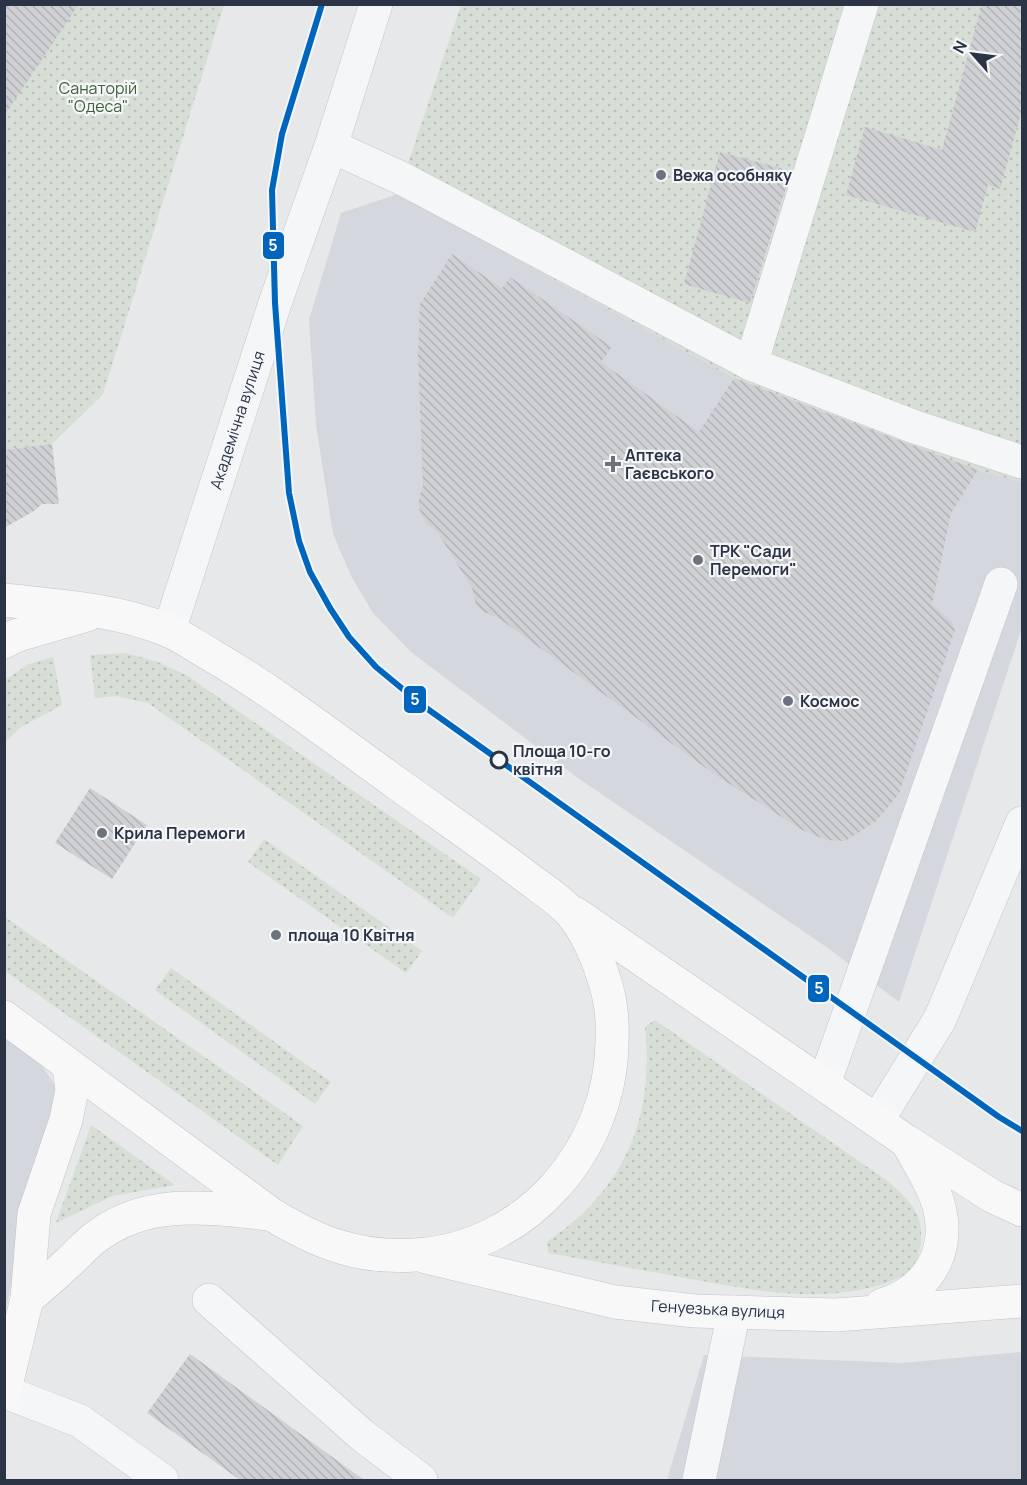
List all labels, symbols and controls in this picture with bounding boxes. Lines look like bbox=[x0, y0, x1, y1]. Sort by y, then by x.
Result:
north arrow bbox=[943, 24, 1003, 84]
text: N bbox=[947, 37, 972, 57]
park label: Санаторій "Одеса" bbox=[59, 77, 137, 117]
place label: Вежа особняку bbox=[673, 164, 792, 186]
marker: Вежа особняку bbox=[654, 168, 668, 182]
line badge: 5 bbox=[262, 231, 285, 260]
text: 5 bbox=[268, 234, 278, 256]
street label: Академічна вулиця bbox=[204, 348, 270, 492]
place label: Аптека Гаєвського bbox=[625, 444, 714, 484]
marker: Аптека Гаєвського bbox=[606, 457, 620, 471]
place label: ТРК "Сади Перемоги" bbox=[710, 540, 797, 580]
marker: ТРК "Сади Перемоги" bbox=[691, 553, 705, 567]
line badge: 5 bbox=[403, 685, 427, 714]
text: 5 bbox=[410, 688, 420, 710]
place label: Космос bbox=[800, 690, 860, 712]
marker: Космос bbox=[781, 694, 795, 708]
place label: Площа 10-го квітня bbox=[513, 740, 611, 780]
marker: Площа 10-го квітня bbox=[490, 751, 508, 769]
place label: Крила Перемоги bbox=[114, 822, 245, 844]
marker: Крила Перемоги bbox=[95, 826, 109, 840]
place label: площа 10 Квітня bbox=[288, 924, 415, 946]
marker: площа 10 Квітня bbox=[269, 928, 283, 942]
line badge: 5 bbox=[807, 974, 830, 1003]
text: 5 bbox=[814, 977, 824, 999]
street label: Генуезька вулиця bbox=[650, 1295, 786, 1323]

